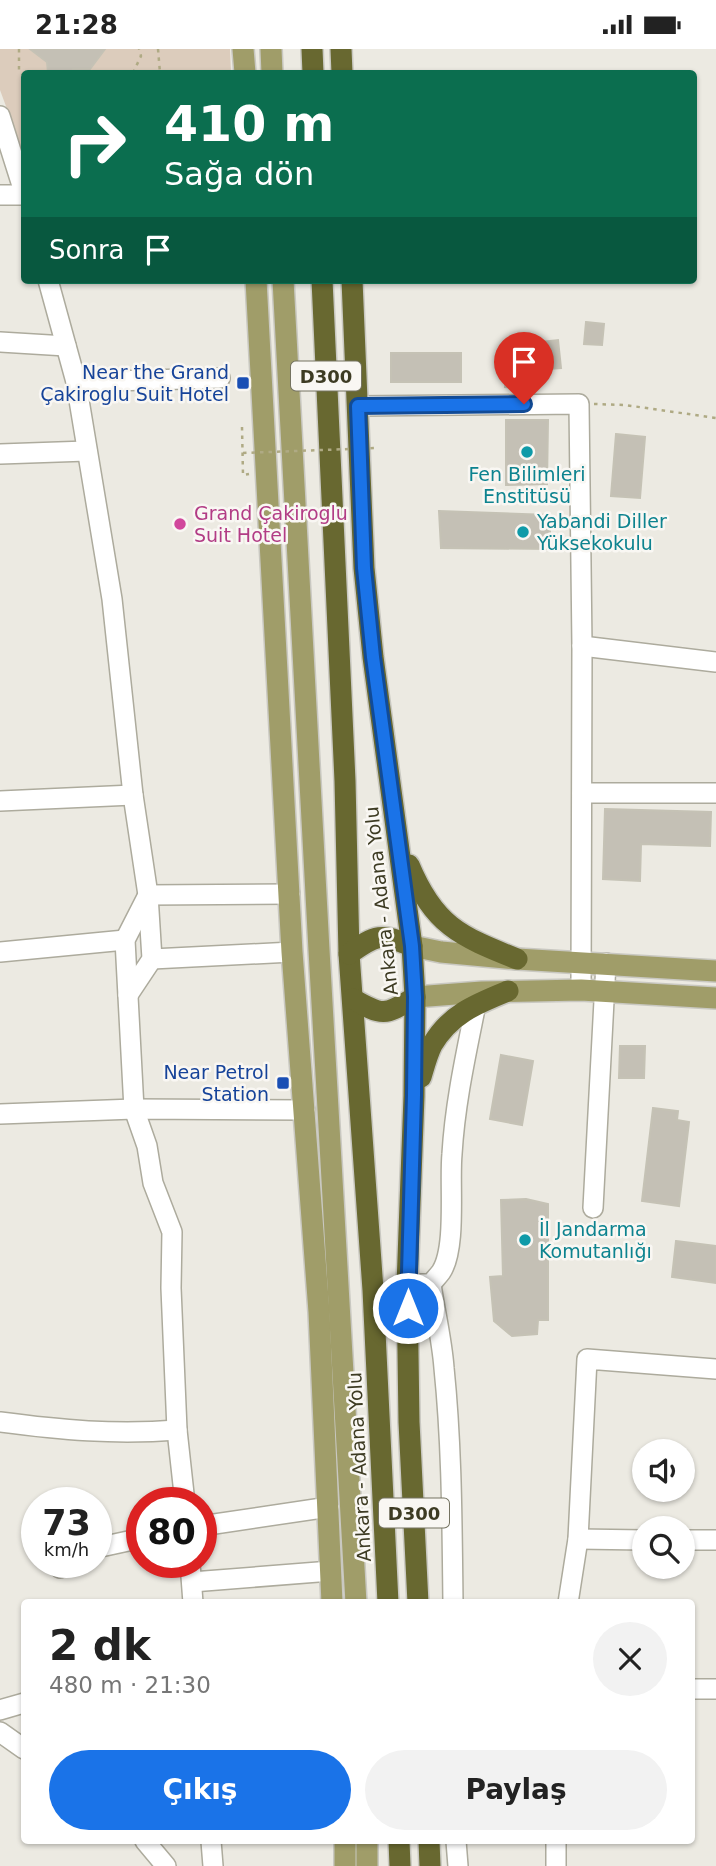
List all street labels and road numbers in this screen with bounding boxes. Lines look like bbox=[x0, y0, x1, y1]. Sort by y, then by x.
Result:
road number: D300 bbox=[291, 361, 361, 391]
street label: Ankara - Adana Yolu bbox=[360, 805, 402, 997]
street label: Ankara - Adana Yolu bbox=[343, 1372, 375, 1562]
road number: D300 bbox=[379, 1499, 449, 1527]

